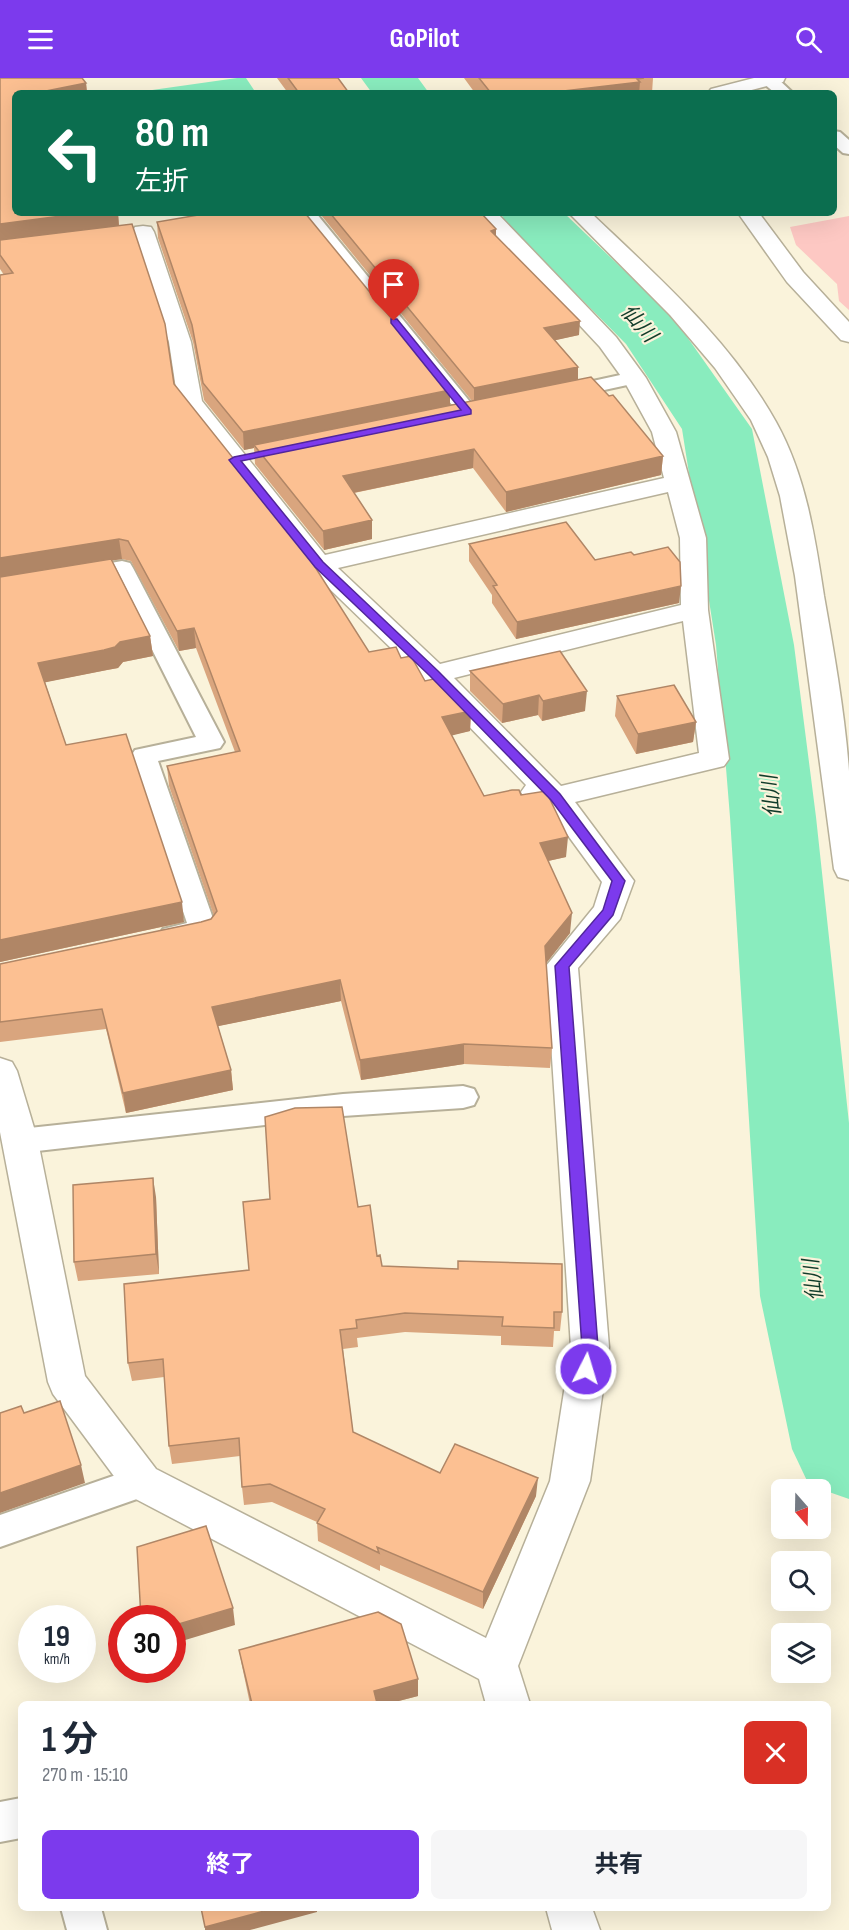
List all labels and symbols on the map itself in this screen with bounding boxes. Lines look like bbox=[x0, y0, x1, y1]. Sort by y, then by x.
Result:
pin bbox=[368, 259, 419, 321]
water label: 仙川 bbox=[615, 299, 663, 349]
water label: 仙川 bbox=[757, 772, 786, 818]
water label: 仙川 bbox=[798, 1256, 828, 1302]
position arrow bbox=[554, 1337, 618, 1401]
north arrow bbox=[771, 1479, 831, 1539]
speed limit sign: 30 bbox=[108, 1605, 186, 1683]

